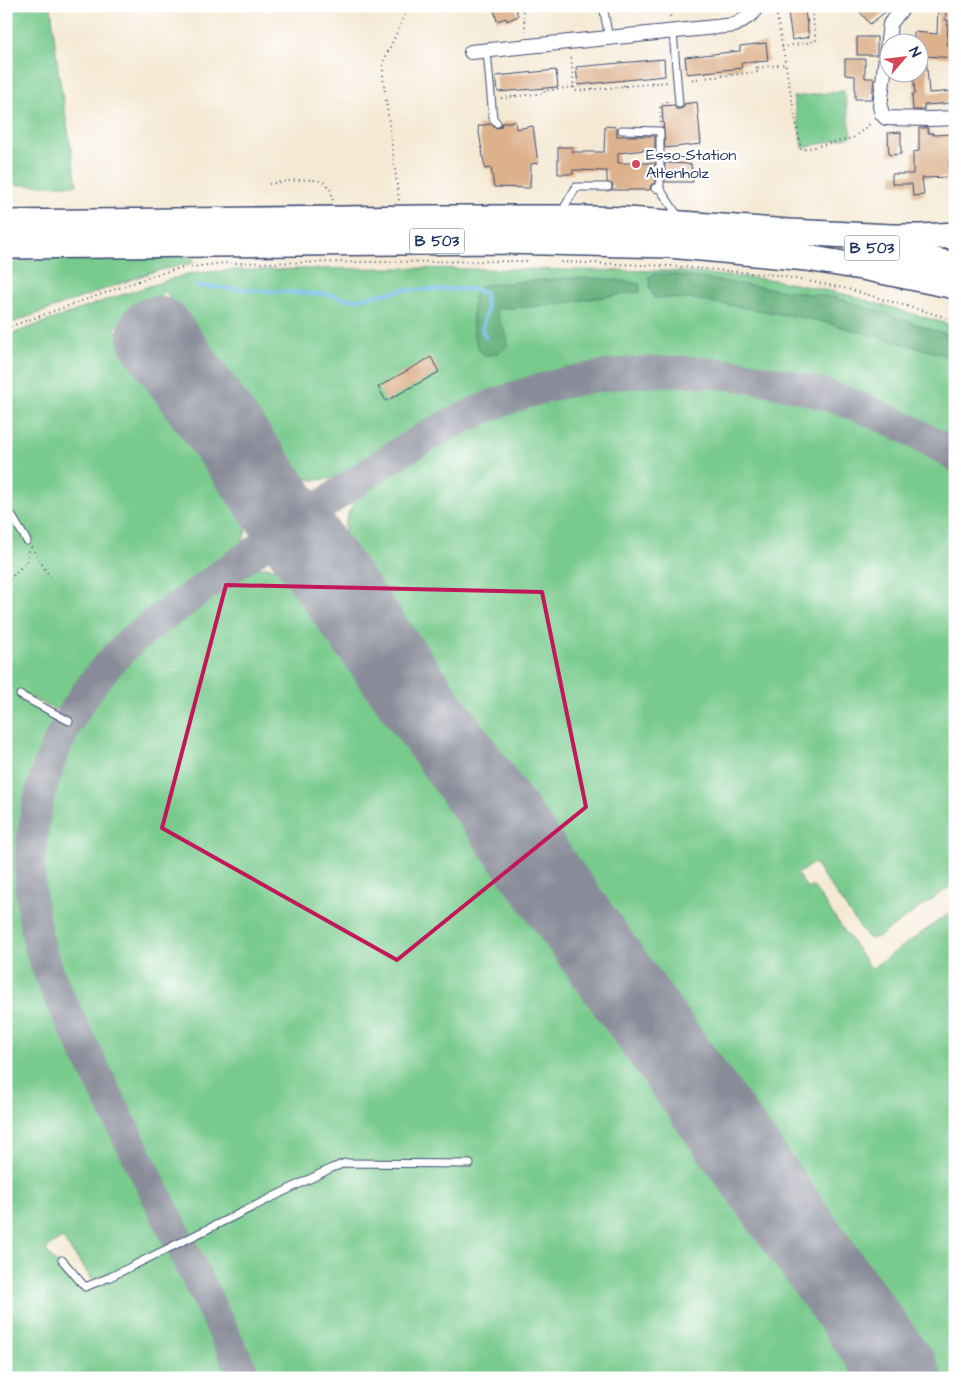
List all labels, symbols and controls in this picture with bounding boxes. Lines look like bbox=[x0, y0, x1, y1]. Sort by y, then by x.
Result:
north arrow bbox=[878, 32, 928, 82]
text: N bbox=[904, 44, 926, 61]
place label: Esso-Station Altenholz bbox=[646, 144, 736, 184]
marker: Esso-Station Altenholz bbox=[630, 158, 642, 170]
road number: B 503 bbox=[410, 228, 464, 254]
road number: B 503 bbox=[844, 236, 900, 260]

